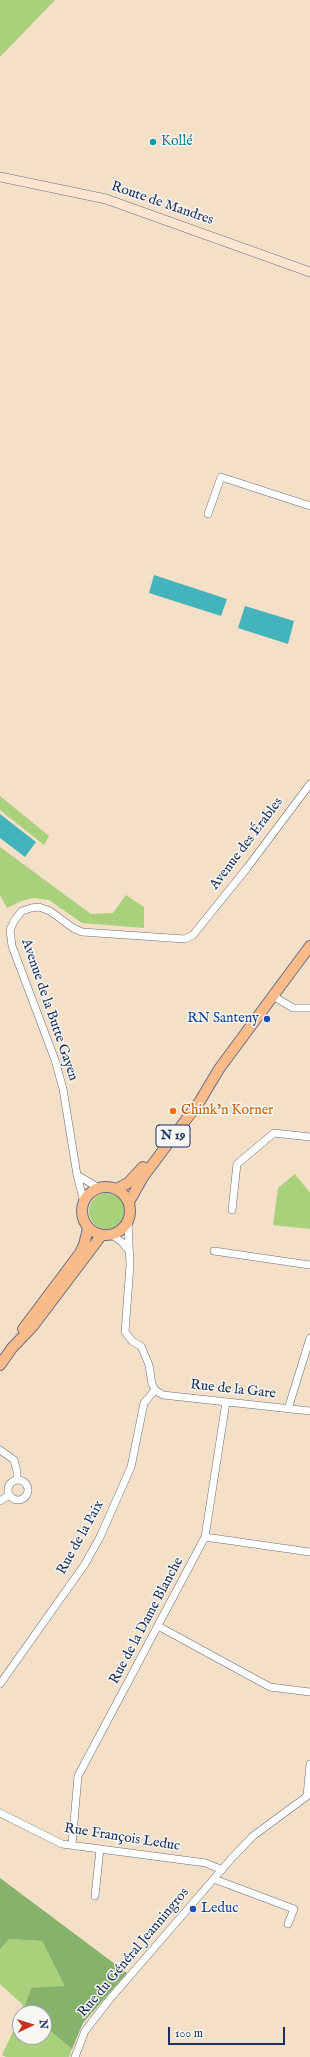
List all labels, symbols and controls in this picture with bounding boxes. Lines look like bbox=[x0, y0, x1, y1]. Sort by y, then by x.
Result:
place label: Kollé bbox=[161, 134, 193, 150]
marker: Kollé bbox=[148, 137, 158, 147]
street label: Route de Mandres bbox=[109, 179, 215, 229]
street label: Avenue des Érables bbox=[207, 795, 287, 893]
street label: Avenue de la Butte Gayen bbox=[17, 937, 81, 1083]
place label: RN Santeny bbox=[187, 1011, 259, 1027]
marker: RN Santeny bbox=[262, 1014, 272, 1024]
place label: Chink'n Korner bbox=[181, 1103, 273, 1119]
marker: Chink'n Korner bbox=[168, 1106, 178, 1116]
road number: N 19 bbox=[156, 1125, 190, 1147]
street label: Rue de la Gare bbox=[189, 1377, 277, 1403]
street label: Rue de la Paix bbox=[54, 1498, 108, 1578]
street label: Rue de la Dame Blanche bbox=[106, 1555, 188, 1687]
street label: Rue François Leduc bbox=[63, 1821, 181, 1855]
street label: Rue du Général Jeanningros bbox=[75, 1885, 193, 2021]
place label: Leduc bbox=[201, 1901, 238, 1917]
marker: Leduc bbox=[188, 1904, 198, 1914]
north arrow bbox=[12, 2005, 52, 2045]
text: N bbox=[36, 2019, 50, 2029]
scale bar bbox=[170, 2019, 287, 2045]
text: 100 m bbox=[175, 2026, 203, 2041]

